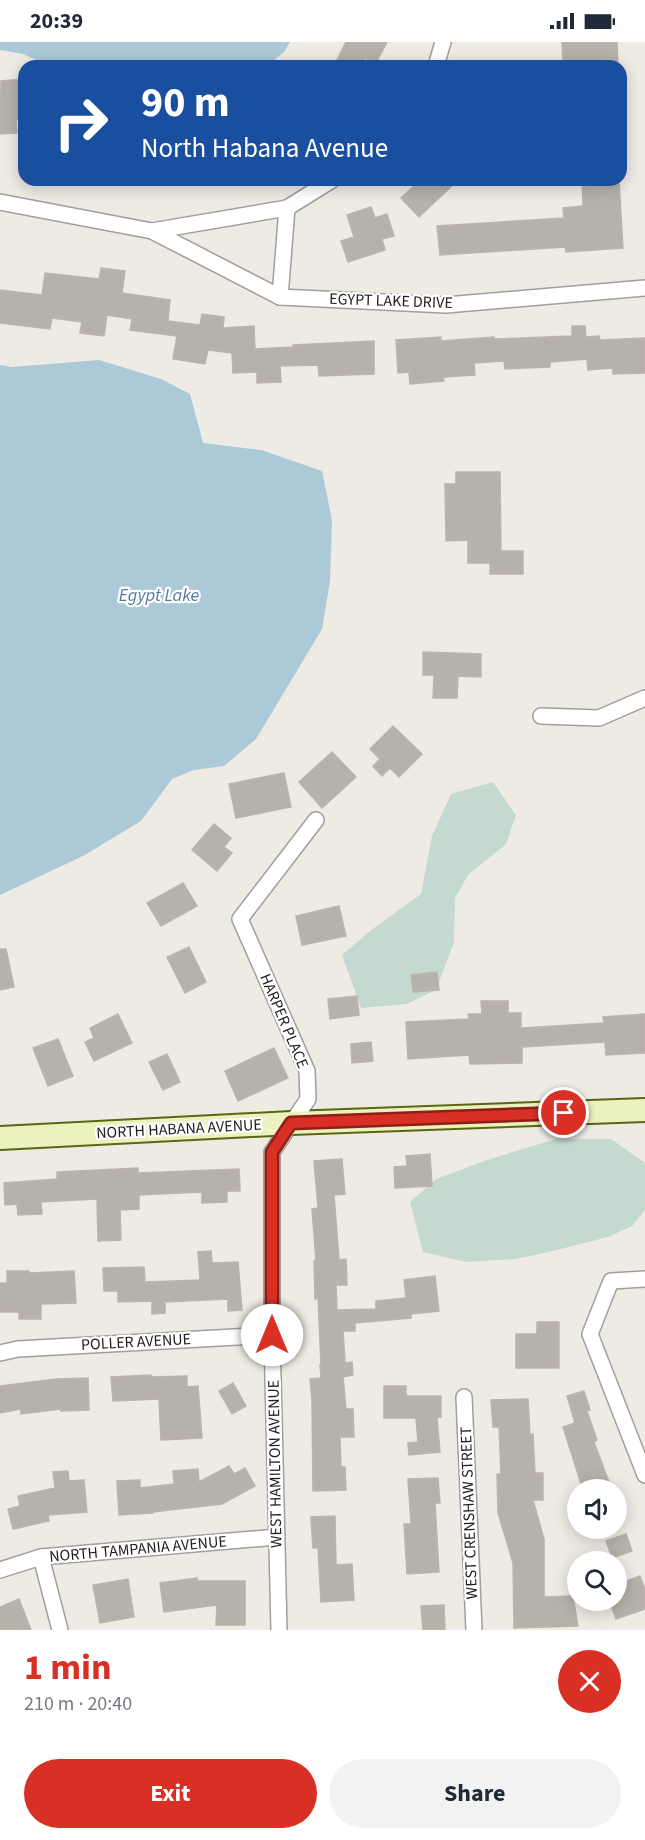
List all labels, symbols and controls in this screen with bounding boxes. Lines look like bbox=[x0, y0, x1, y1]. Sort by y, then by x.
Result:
text: 20:39 bbox=[30, 5, 83, 37]
text: 90 m bbox=[141, 73, 230, 133]
icon: right bbox=[42, 84, 120, 162]
text: North Habana Avenue bbox=[141, 129, 388, 168]
street label: EGYPT LAKE DRIVE bbox=[329, 288, 453, 314]
water label: Egypt Lake bbox=[119, 583, 200, 608]
street label: HARPER PLACE bbox=[254, 970, 314, 1072]
pin bbox=[538, 1087, 589, 1138]
icon: arrive bbox=[547, 1096, 580, 1129]
street label: NORTH HABANA AVENUE bbox=[96, 1114, 262, 1144]
position arrow bbox=[240, 1303, 304, 1367]
street label: POLLER AVENUE bbox=[80, 1328, 192, 1356]
street label: WEST HAMILTON AVENUE bbox=[263, 1380, 287, 1548]
street label: WEST CRENSHAW STREET bbox=[455, 1426, 483, 1600]
map controls bbox=[567, 1479, 627, 1611]
button: sound bbox=[567, 1479, 627, 1539]
street label: NORTH TAMPANIA AVENUE bbox=[48, 1530, 228, 1568]
button: search bbox=[567, 1551, 627, 1611]
text: 1 min bbox=[24, 1642, 112, 1693]
button: close bbox=[558, 1650, 621, 1713]
text: 210 m · 20:40 bbox=[24, 1690, 132, 1718]
button: Exit bbox=[24, 1759, 317, 1828]
button: Share bbox=[329, 1759, 621, 1828]

